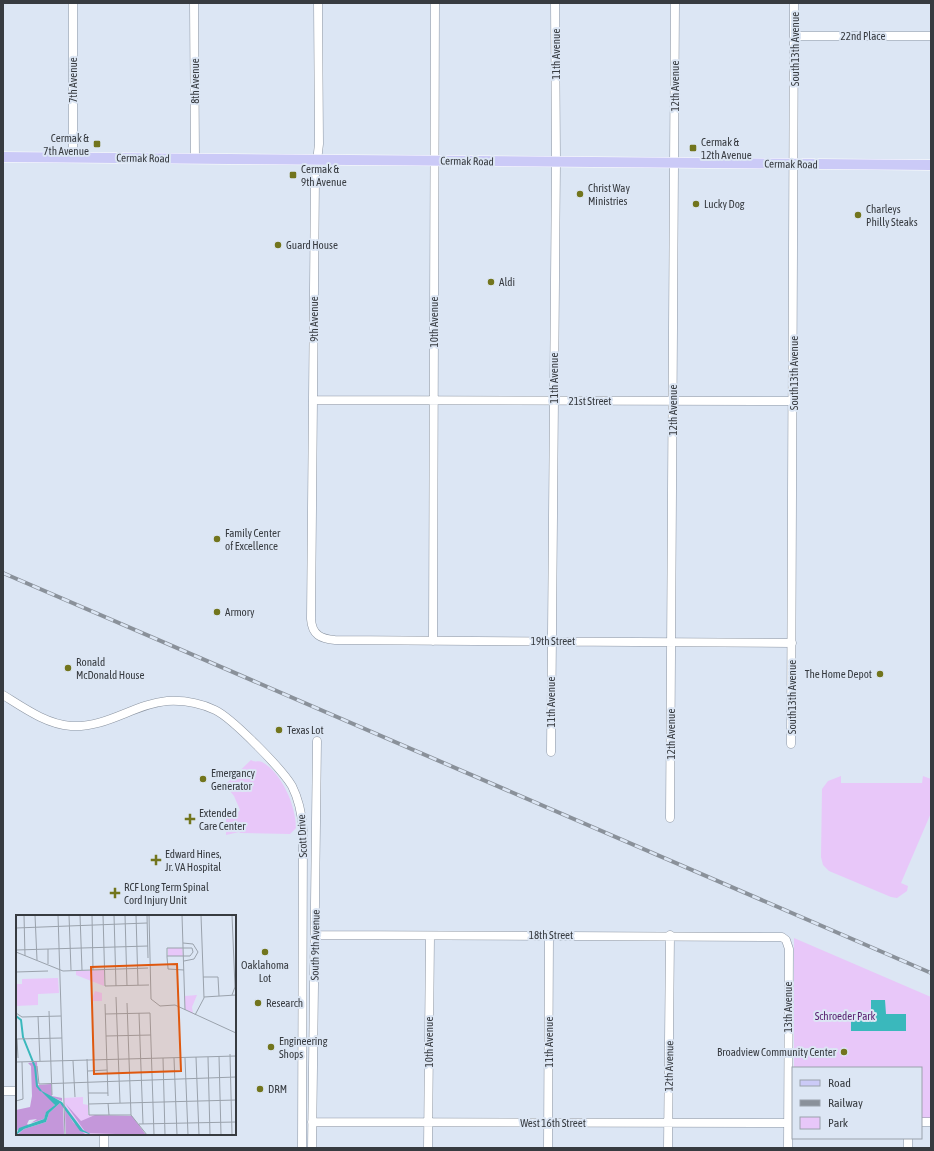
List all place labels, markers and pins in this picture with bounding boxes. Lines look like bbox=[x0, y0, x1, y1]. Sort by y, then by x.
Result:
place label: Cermak & 7th Avenue bbox=[43, 132, 89, 157]
place label: Cermak & 12th Avenue bbox=[701, 136, 752, 161]
marker: Cermak & 7th Avenue bbox=[92, 139, 102, 149]
marker: Cermak & 12th Avenue bbox=[688, 143, 698, 153]
place label: Cermak & 9th Avenue bbox=[301, 163, 347, 188]
marker: Cermak & 9th Avenue bbox=[288, 170, 298, 180]
place label: Christ Way Ministries bbox=[588, 182, 630, 207]
marker: Christ Way Ministries bbox=[575, 189, 585, 199]
place label: Lucky Dog bbox=[704, 198, 745, 210]
marker: Lucky Dog bbox=[691, 199, 701, 209]
place label: Charleys Philly Steaks bbox=[866, 203, 918, 228]
marker: Charleys Philly Steaks bbox=[853, 210, 863, 220]
place label: Guard House bbox=[286, 239, 338, 251]
marker: Guard House bbox=[273, 240, 283, 250]
place label: Aldi bbox=[499, 276, 515, 288]
marker: Aldi bbox=[486, 277, 496, 287]
place label: Family Center of Excellence bbox=[225, 527, 281, 552]
marker: Family Center of Excellence bbox=[212, 534, 222, 544]
place label: Armory bbox=[225, 606, 255, 618]
marker: Armory bbox=[212, 607, 222, 617]
place label: Ronald McDonald House bbox=[76, 656, 145, 681]
marker: Ronald McDonald House bbox=[63, 663, 73, 673]
place label: The Home Depot bbox=[805, 668, 872, 680]
marker: The Home Depot bbox=[875, 669, 885, 679]
place label: Texas Lot bbox=[287, 724, 324, 736]
marker: Texas Lot bbox=[274, 725, 284, 735]
place label: Emergancy Generator bbox=[211, 767, 256, 792]
marker: Emergancy Generator bbox=[198, 774, 208, 784]
place label: Extended Care Center bbox=[199, 807, 246, 832]
marker: Extended Care Center bbox=[184, 813, 196, 825]
place label: Edward Hines, Jr. VA Hospital bbox=[165, 848, 222, 873]
marker: Edward Hines, Jr. VA Hospital bbox=[150, 854, 162, 866]
place label: RCF Long Term Spinal Cord Injury Unit bbox=[124, 881, 209, 906]
marker: RCF Long Term Spinal Cord Injury Unit bbox=[109, 887, 121, 899]
marker: Oaklahoma Lot bbox=[260, 947, 270, 957]
place label: Oaklahoma Lot bbox=[241, 959, 289, 984]
place label: Research bbox=[266, 997, 303, 1009]
marker: Research bbox=[253, 998, 263, 1008]
place label: Engineering Shops bbox=[279, 1035, 328, 1060]
marker: Engineering Shops bbox=[266, 1042, 276, 1052]
place label: Broadview Community Center bbox=[717, 1046, 837, 1058]
marker: Broadview Community Center bbox=[839, 1047, 849, 1057]
place label: DRM bbox=[268, 1083, 287, 1095]
marker: DRM bbox=[255, 1084, 265, 1094]

